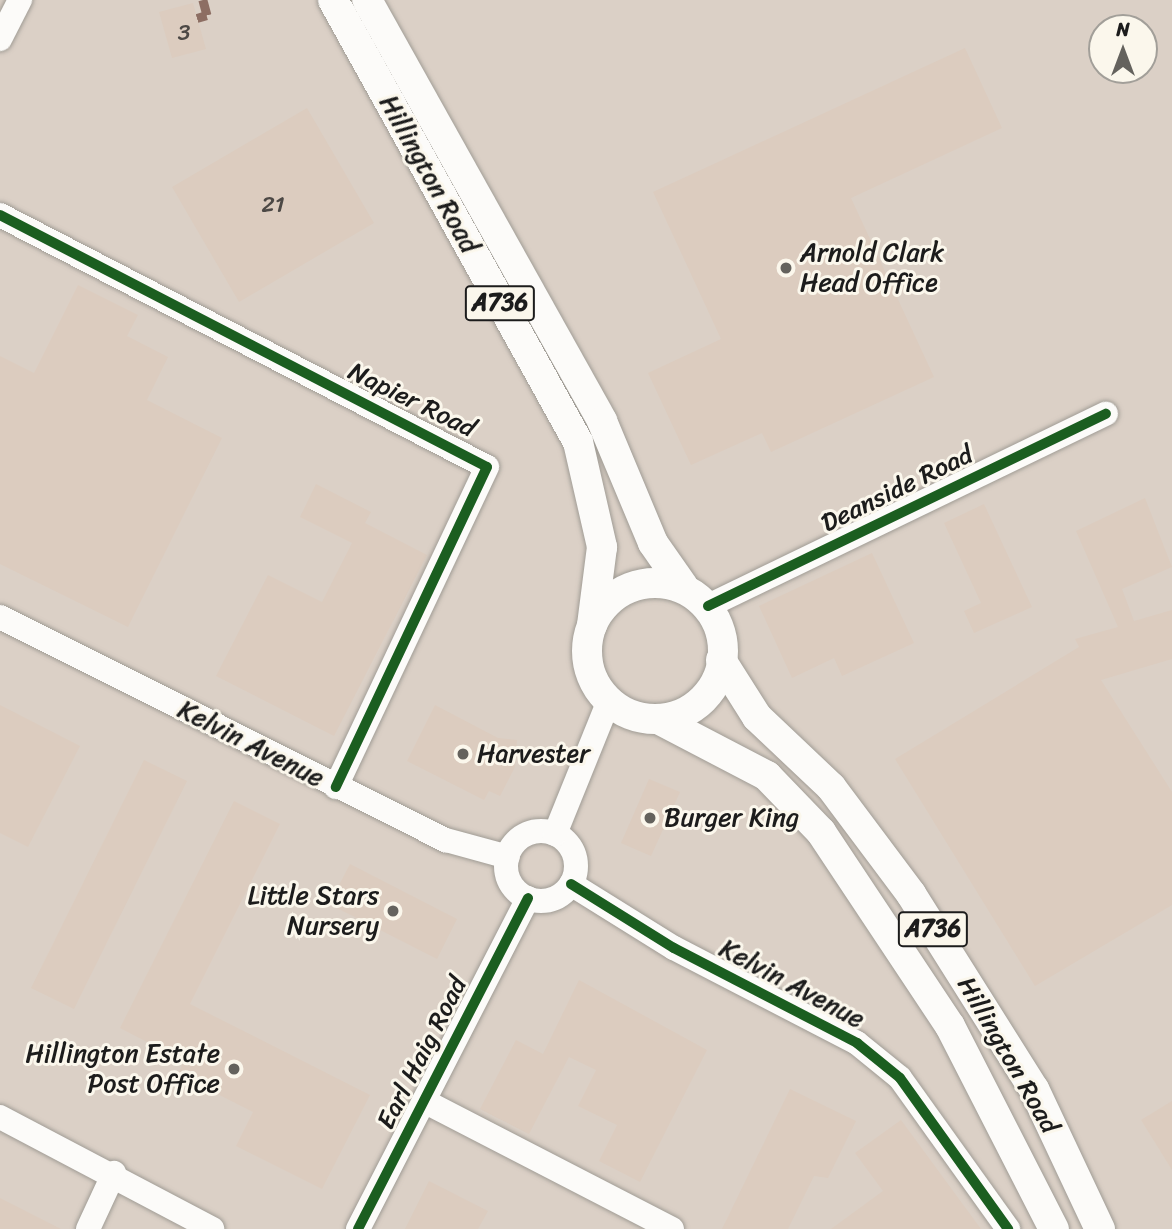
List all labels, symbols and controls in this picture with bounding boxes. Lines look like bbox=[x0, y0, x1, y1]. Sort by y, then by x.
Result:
text: N bbox=[1116, 13, 1130, 46]
north arrow bbox=[1088, 14, 1158, 84]
house number: 3 bbox=[178, 19, 190, 47]
street label: Hillington Road bbox=[373, 90, 485, 258]
house number: 21 bbox=[261, 191, 285, 219]
place label: Arnold Clark Head Office bbox=[800, 237, 944, 298]
marker: Arnold Clark Head Office bbox=[778, 260, 794, 276]
road number: A736 bbox=[463, 282, 537, 324]
street label: Napier Road bbox=[343, 356, 481, 444]
street label: Deanside Road bbox=[816, 439, 978, 539]
street label: Kelvin Avenue bbox=[173, 694, 329, 794]
place label: Harvester bbox=[477, 738, 590, 770]
marker: Harvester bbox=[455, 746, 471, 762]
place label: Burger King bbox=[664, 802, 799, 834]
marker: Burger King bbox=[642, 810, 658, 826]
place label: Little Stars Nursery bbox=[249, 880, 379, 942]
marker: Little Stars Nursery bbox=[385, 903, 401, 919]
road number: A736 bbox=[896, 909, 970, 950]
street label: Kelvin Avenue bbox=[714, 933, 870, 1035]
street label: Hillington Road bbox=[951, 971, 1065, 1139]
street label: Earl Haig Road bbox=[370, 972, 474, 1134]
place label: Hillington Estate Post Office bbox=[25, 1038, 220, 1100]
marker: Hillington Estate Post Office bbox=[226, 1061, 242, 1077]

